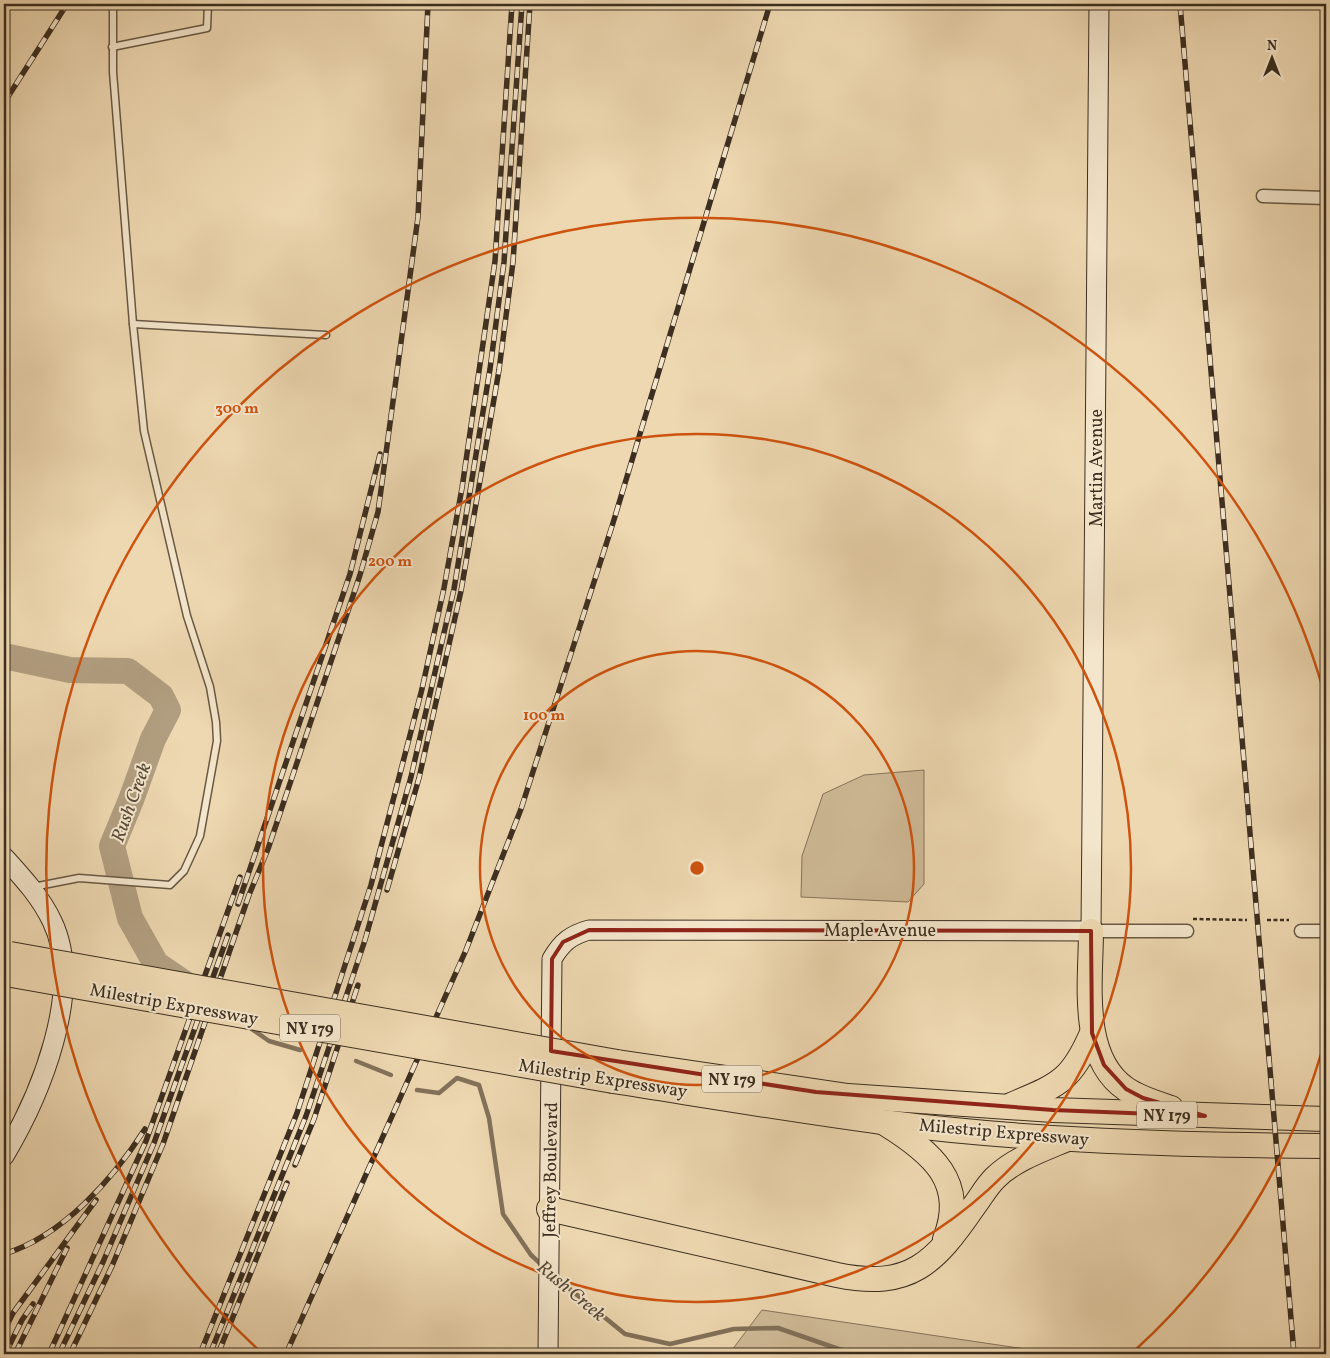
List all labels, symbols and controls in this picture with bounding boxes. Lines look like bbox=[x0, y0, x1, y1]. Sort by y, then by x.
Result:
north arrow bbox=[1248, 32, 1298, 82]
text: N bbox=[1267, 37, 1277, 56]
text: 300 m bbox=[215, 399, 259, 420]
street label: Martin Avenue bbox=[1085, 409, 1110, 527]
text: 200 m bbox=[368, 552, 412, 573]
text: 100 m bbox=[523, 706, 566, 727]
water label: Rush Creek bbox=[106, 759, 158, 846]
centre of rings bbox=[688, 859, 706, 877]
street label: Maple Avenue bbox=[824, 919, 936, 944]
street label: Milestrip Expressway bbox=[88, 978, 260, 1033]
road number: NY 179 bbox=[280, 1014, 340, 1042]
street label: Milestrip Expressway bbox=[517, 1054, 689, 1105]
road number: NY 179 bbox=[702, 1066, 762, 1092]
street label: Jeffrey Boulevard bbox=[538, 1102, 565, 1238]
road number: NY 179 bbox=[1137, 1102, 1197, 1128]
street label: Milestrip Expressway bbox=[918, 1114, 1090, 1153]
water label: Rush Creek bbox=[531, 1255, 611, 1328]

